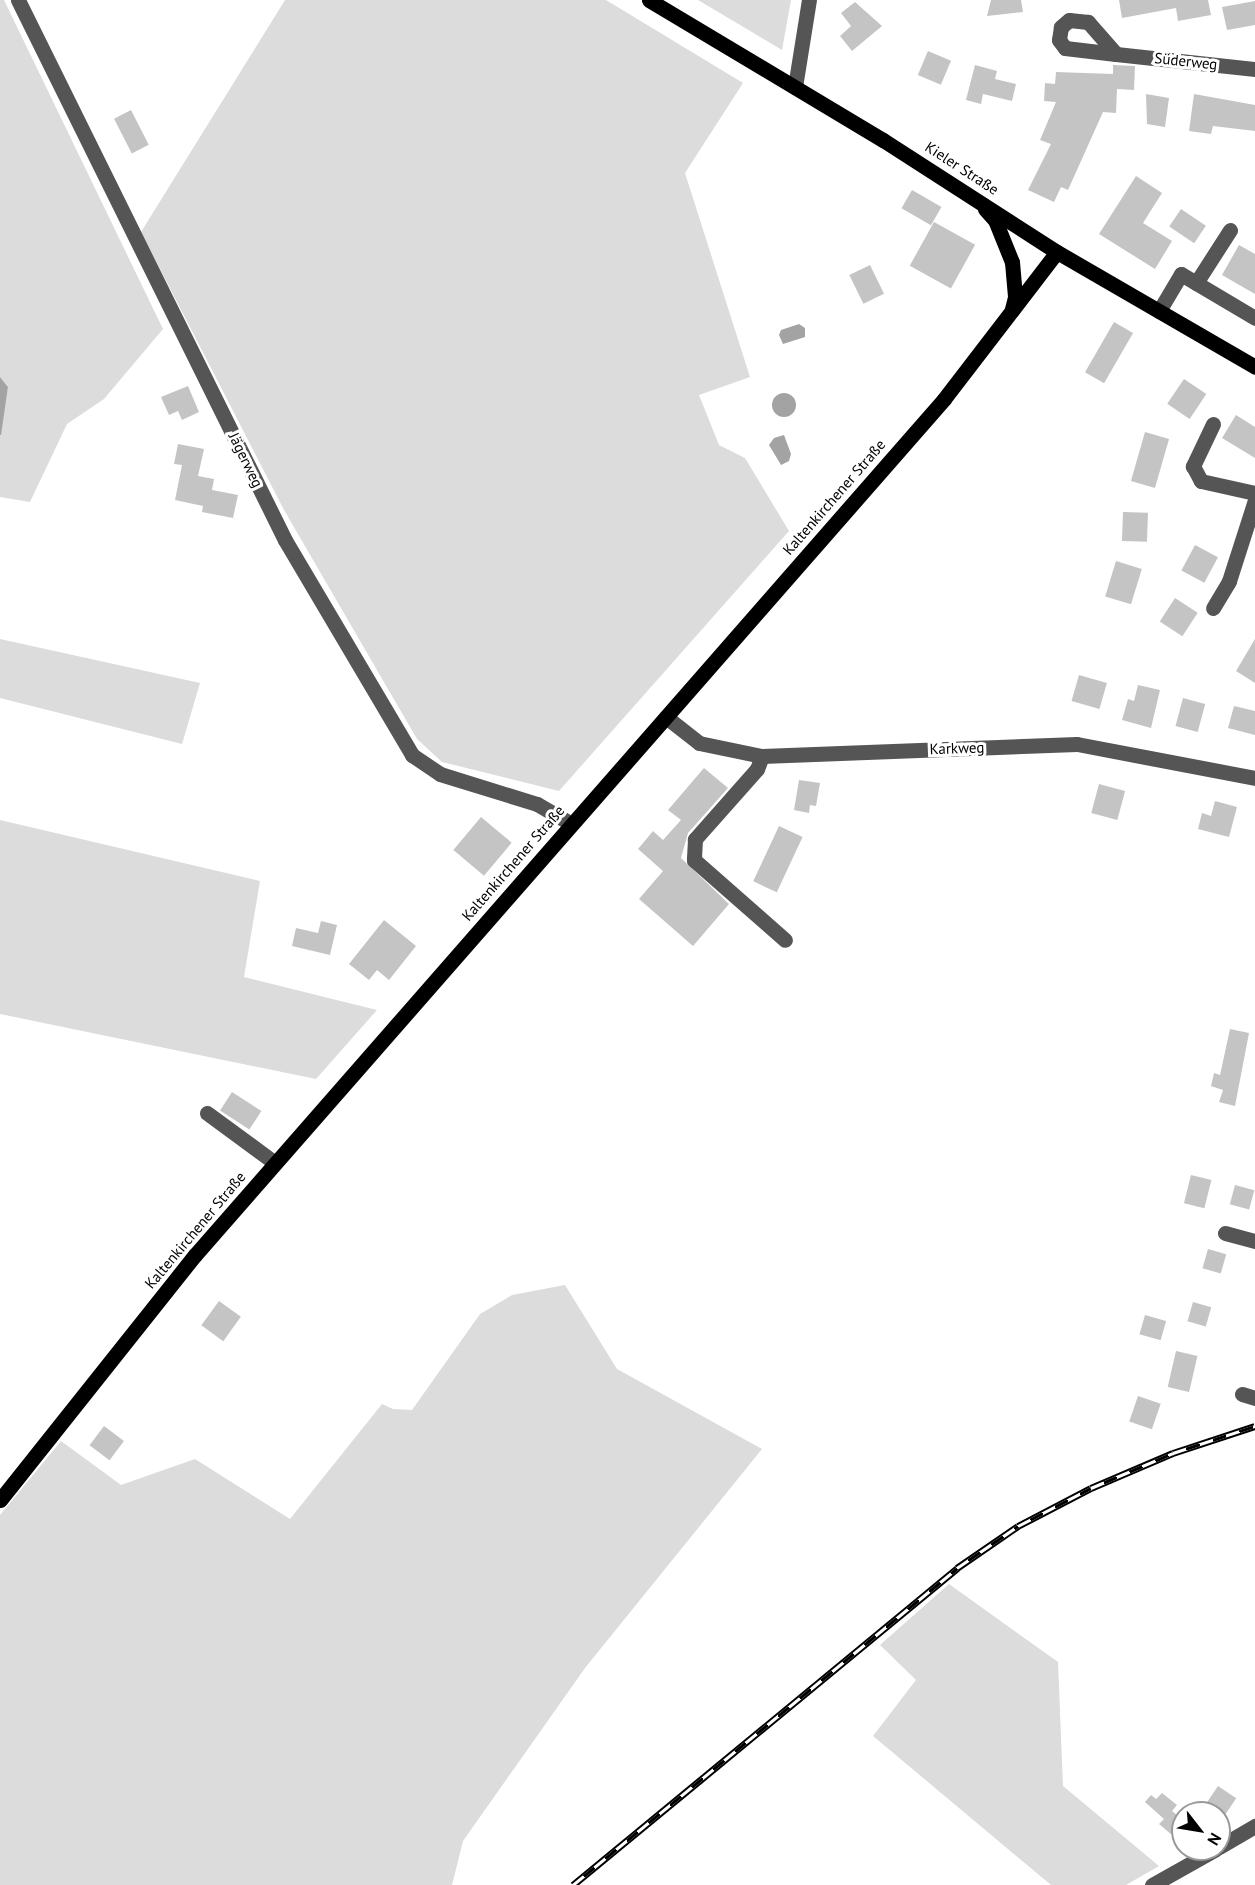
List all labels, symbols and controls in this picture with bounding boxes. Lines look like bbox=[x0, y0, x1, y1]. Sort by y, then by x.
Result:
street label: Süderweg bbox=[1154, 49, 1218, 73]
street label: Kieler Straße bbox=[922, 138, 1002, 198]
street label: Jägerweg bbox=[225, 430, 267, 490]
street label: Kaltenkirchener Straße bbox=[779, 436, 889, 558]
street label: Karkweg bbox=[929, 738, 985, 758]
street label: Kaltenkirchener Straße bbox=[458, 802, 568, 924]
street label: Kaltenkirchener Straße bbox=[141, 1168, 249, 1292]
north arrow bbox=[1171, 1801, 1231, 1861]
text: N bbox=[1203, 1830, 1226, 1849]

